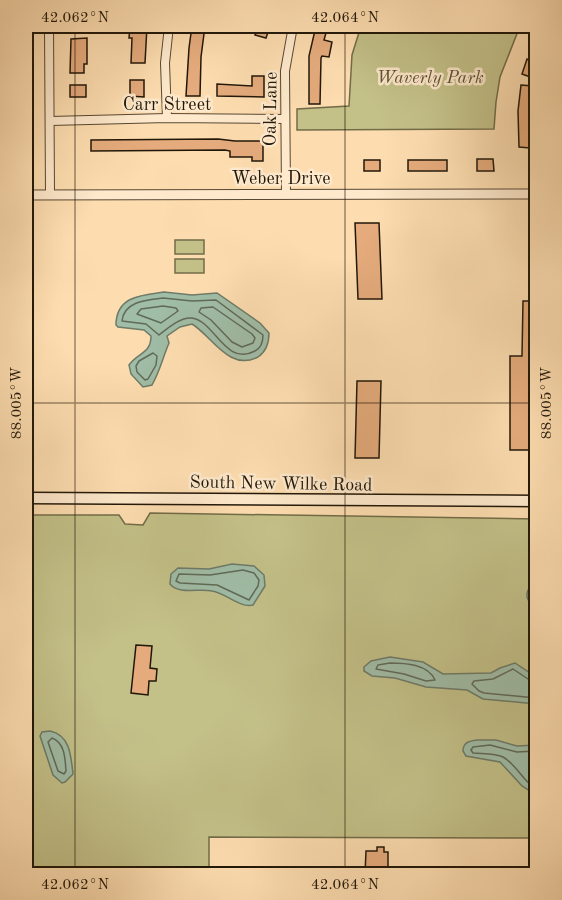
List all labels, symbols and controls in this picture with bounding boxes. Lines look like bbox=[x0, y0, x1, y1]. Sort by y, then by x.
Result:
text: 42.062°N bbox=[41, 11, 109, 26]
text: 42.064°N bbox=[311, 11, 379, 26]
park label: Waverly Park bbox=[376, 69, 484, 87]
street label: Oak Lane bbox=[261, 71, 281, 147]
street label: Carr Street bbox=[123, 96, 211, 114]
street label: Weber Drive bbox=[232, 170, 330, 188]
text: 88.005°W bbox=[10, 367, 25, 439]
text: 88.005°W bbox=[540, 367, 555, 439]
street label: South New Wilke Road bbox=[189, 473, 373, 495]
text: 42.062°N bbox=[41, 878, 109, 893]
text: 42.064°N bbox=[311, 878, 379, 893]

